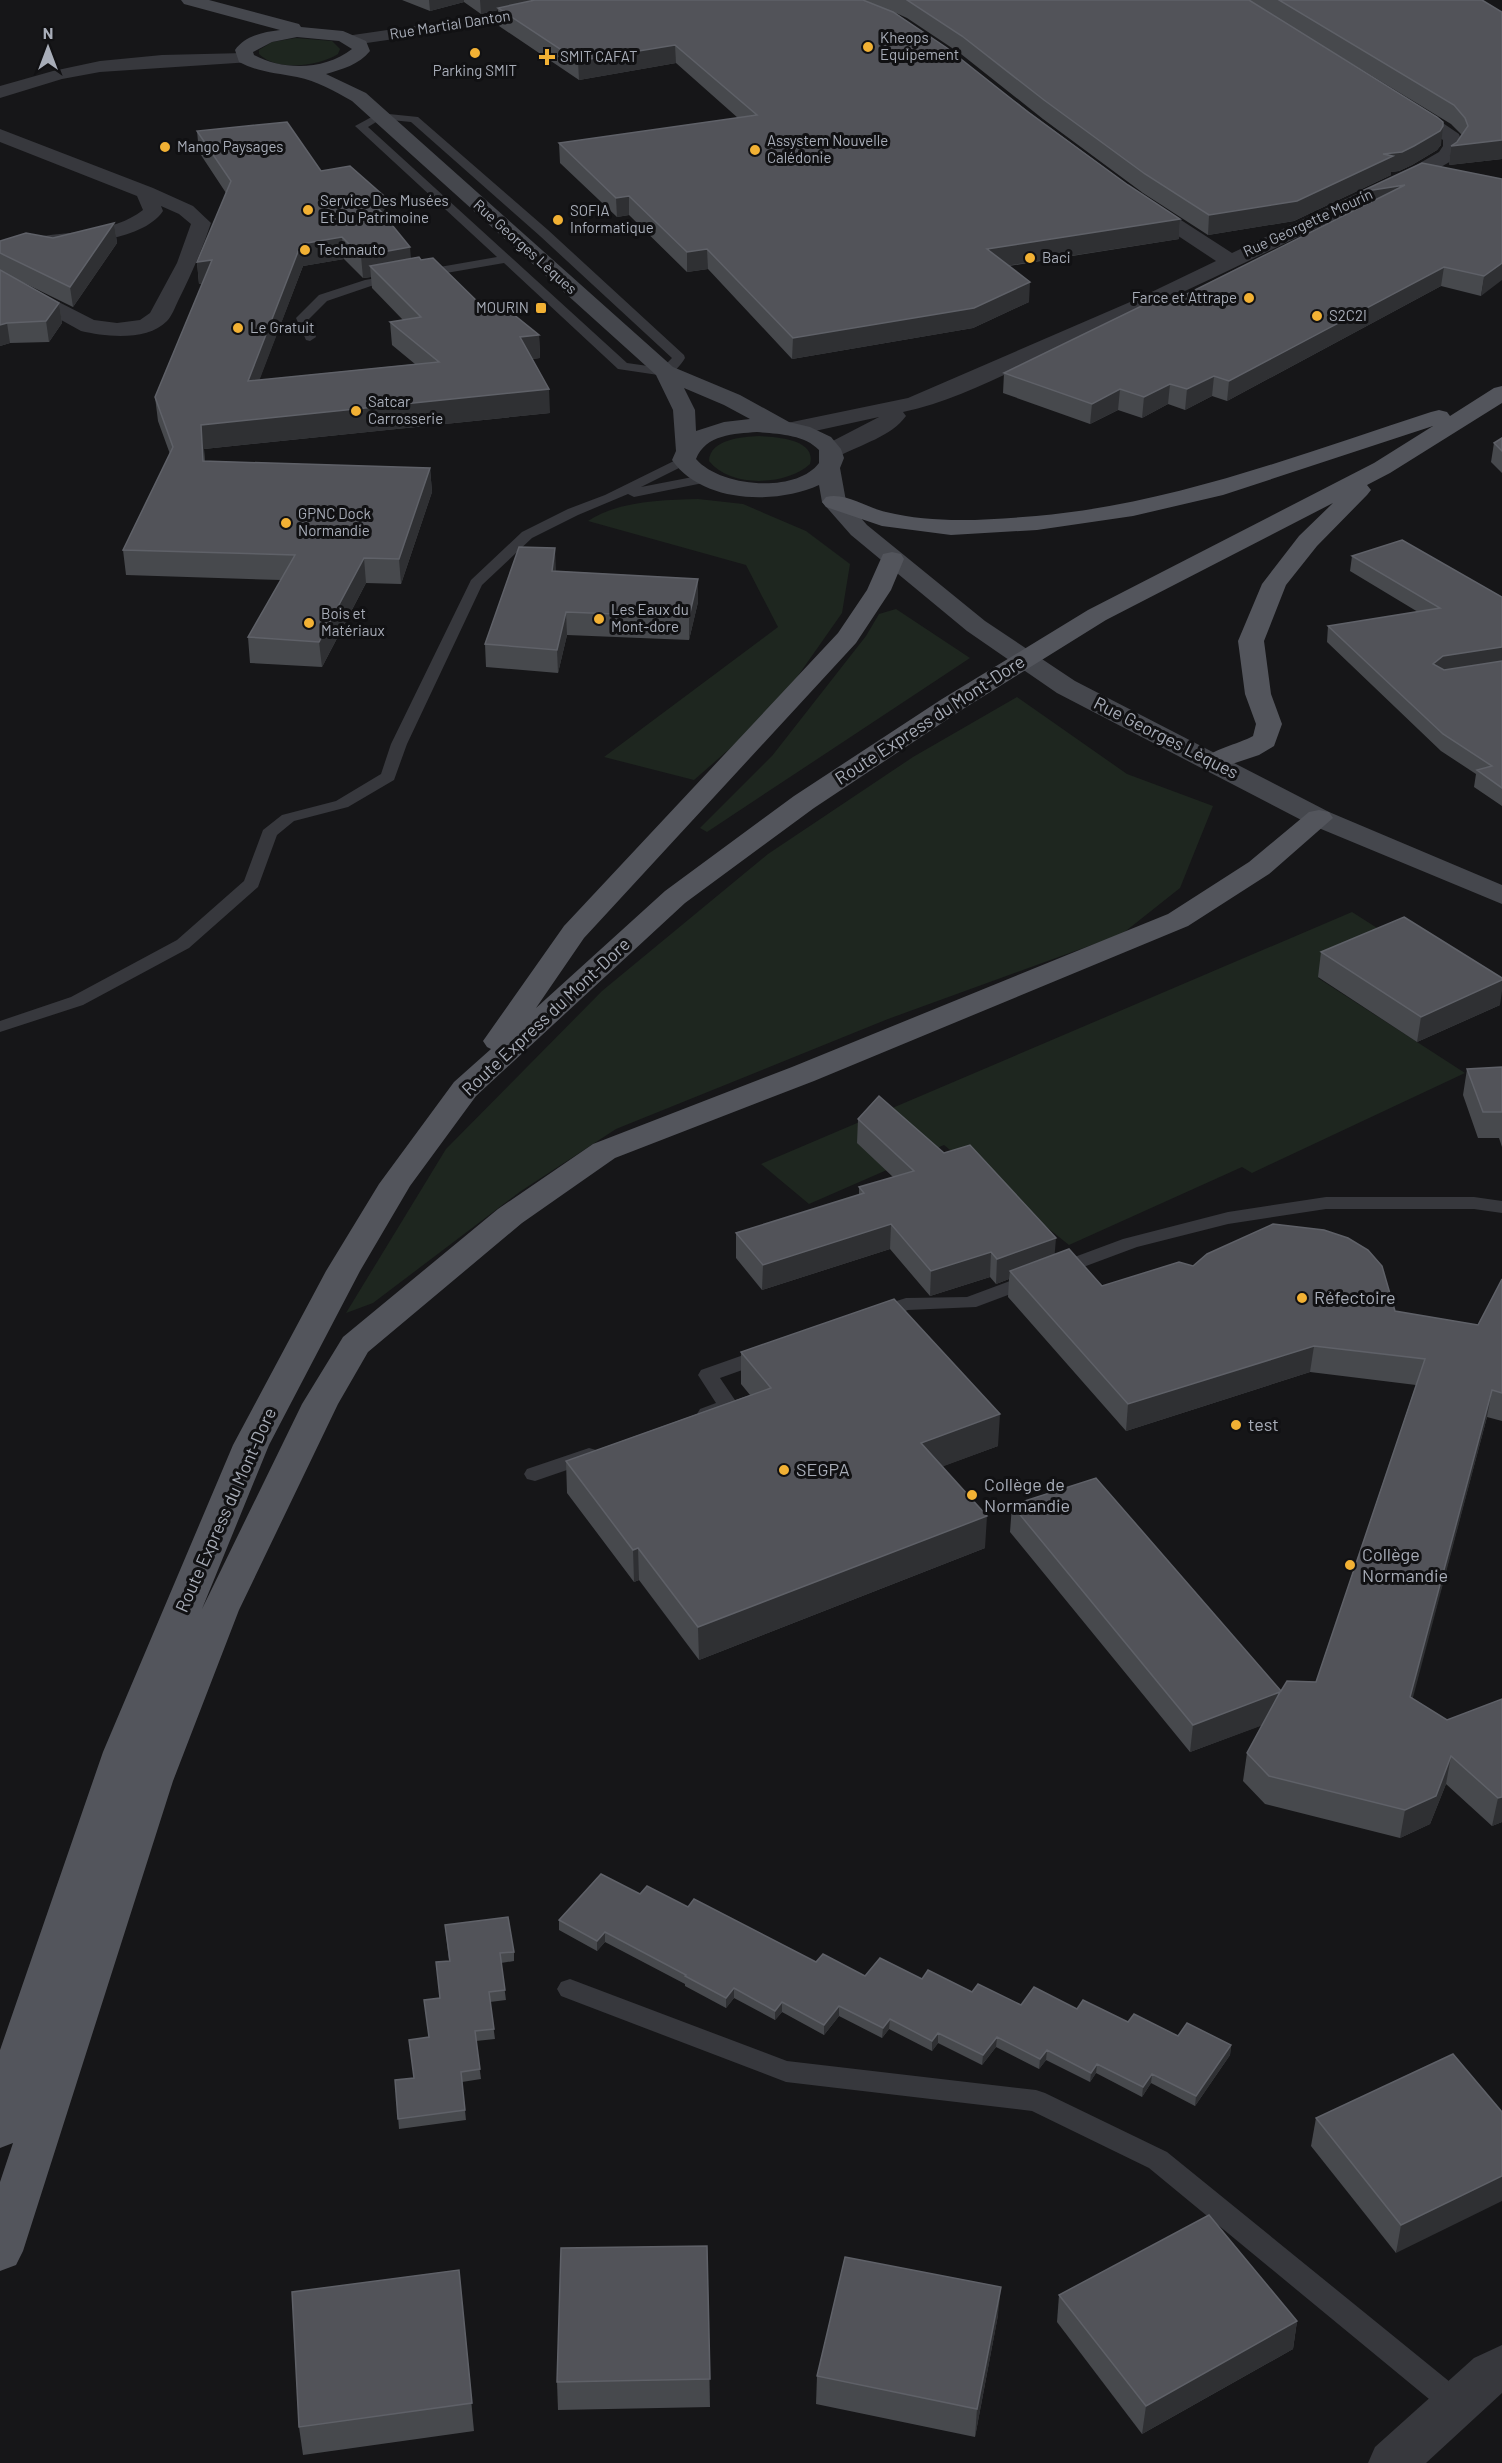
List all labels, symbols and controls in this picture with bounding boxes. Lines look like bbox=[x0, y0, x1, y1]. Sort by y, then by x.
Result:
street label: Rue Martial Danton bbox=[388, 6, 512, 42]
north arrow bbox=[18, 18, 78, 78]
text: N bbox=[43, 23, 53, 42]
place label: Kheops Equipement bbox=[880, 28, 959, 63]
marker: Kheops Equipement bbox=[861, 40, 875, 54]
marker: Parking SMIT bbox=[468, 46, 482, 60]
place label: SMIT CAFAT bbox=[560, 47, 638, 65]
marker: SMIT CAFAT bbox=[538, 48, 556, 66]
place label: Parking SMIT bbox=[433, 61, 517, 79]
place label: Assystem Nouvelle Calédonie bbox=[767, 131, 888, 166]
place label: Mango Paysages bbox=[177, 137, 284, 155]
marker: Mango Paysages bbox=[158, 140, 172, 154]
marker: Assystem Nouvelle Calédonie bbox=[748, 143, 762, 157]
street label: Rue Georgette Mourin bbox=[1240, 184, 1375, 260]
place label: Service Des Musées Et Du Patrimoine bbox=[320, 191, 449, 226]
street label: Rue Georges Lèques bbox=[470, 195, 581, 297]
place label: SOFIA Informatique bbox=[570, 201, 654, 236]
marker: Service Des Musées Et Du Patrimoine bbox=[301, 203, 315, 217]
marker: SOFIA Informatique bbox=[551, 213, 565, 227]
place label: Technauto bbox=[317, 240, 386, 258]
marker: Technauto bbox=[298, 243, 312, 257]
place label: Baci bbox=[1042, 248, 1071, 266]
marker: Baci bbox=[1023, 251, 1037, 265]
place label: Farce et Attrape bbox=[1132, 288, 1237, 306]
marker: Farce et Attrape bbox=[1242, 291, 1256, 305]
place label: MOURIN bbox=[476, 298, 529, 316]
marker: MOURIN bbox=[534, 301, 548, 315]
place label: S2C2I bbox=[1329, 306, 1367, 324]
marker: S2C2I bbox=[1310, 309, 1324, 323]
place label: Le Gratuit bbox=[250, 318, 315, 336]
marker: Le Gratuit bbox=[231, 321, 245, 335]
place label: Satcar Carrosserie bbox=[368, 392, 443, 427]
marker: Satcar Carrosserie bbox=[349, 404, 363, 418]
place label: GPNC Dock Normandie bbox=[298, 504, 372, 539]
marker: GPNC Dock Normandie bbox=[279, 516, 293, 530]
place label: Les Eaux du Mont-dore bbox=[611, 600, 689, 635]
place label: Bois et Matériaux bbox=[321, 604, 385, 639]
marker: Les Eaux du Mont-dore bbox=[592, 612, 606, 626]
marker: Bois et Matériaux bbox=[302, 616, 316, 630]
street label: Route Express du Mont-Dore bbox=[831, 650, 1028, 789]
street label: Rue Georges Lèques bbox=[1090, 691, 1242, 783]
street label: Route Express du Mont-Dore bbox=[457, 933, 634, 1100]
place label: Réfectoire bbox=[1314, 1286, 1396, 1308]
marker: Réfectoire bbox=[1295, 1291, 1309, 1305]
street label: Route Express du Mont-Dore bbox=[170, 1404, 280, 1615]
place label: test bbox=[1248, 1413, 1279, 1435]
marker: test bbox=[1229, 1418, 1243, 1432]
place label: SEGPA bbox=[796, 1458, 850, 1480]
marker: SEGPA bbox=[777, 1463, 791, 1477]
place label: Collège de Normandie bbox=[984, 1473, 1070, 1516]
marker: Collège de Normandie bbox=[965, 1488, 979, 1502]
place label: Collège Normandie bbox=[1362, 1543, 1448, 1586]
marker: Collège Normandie bbox=[1343, 1558, 1357, 1572]

